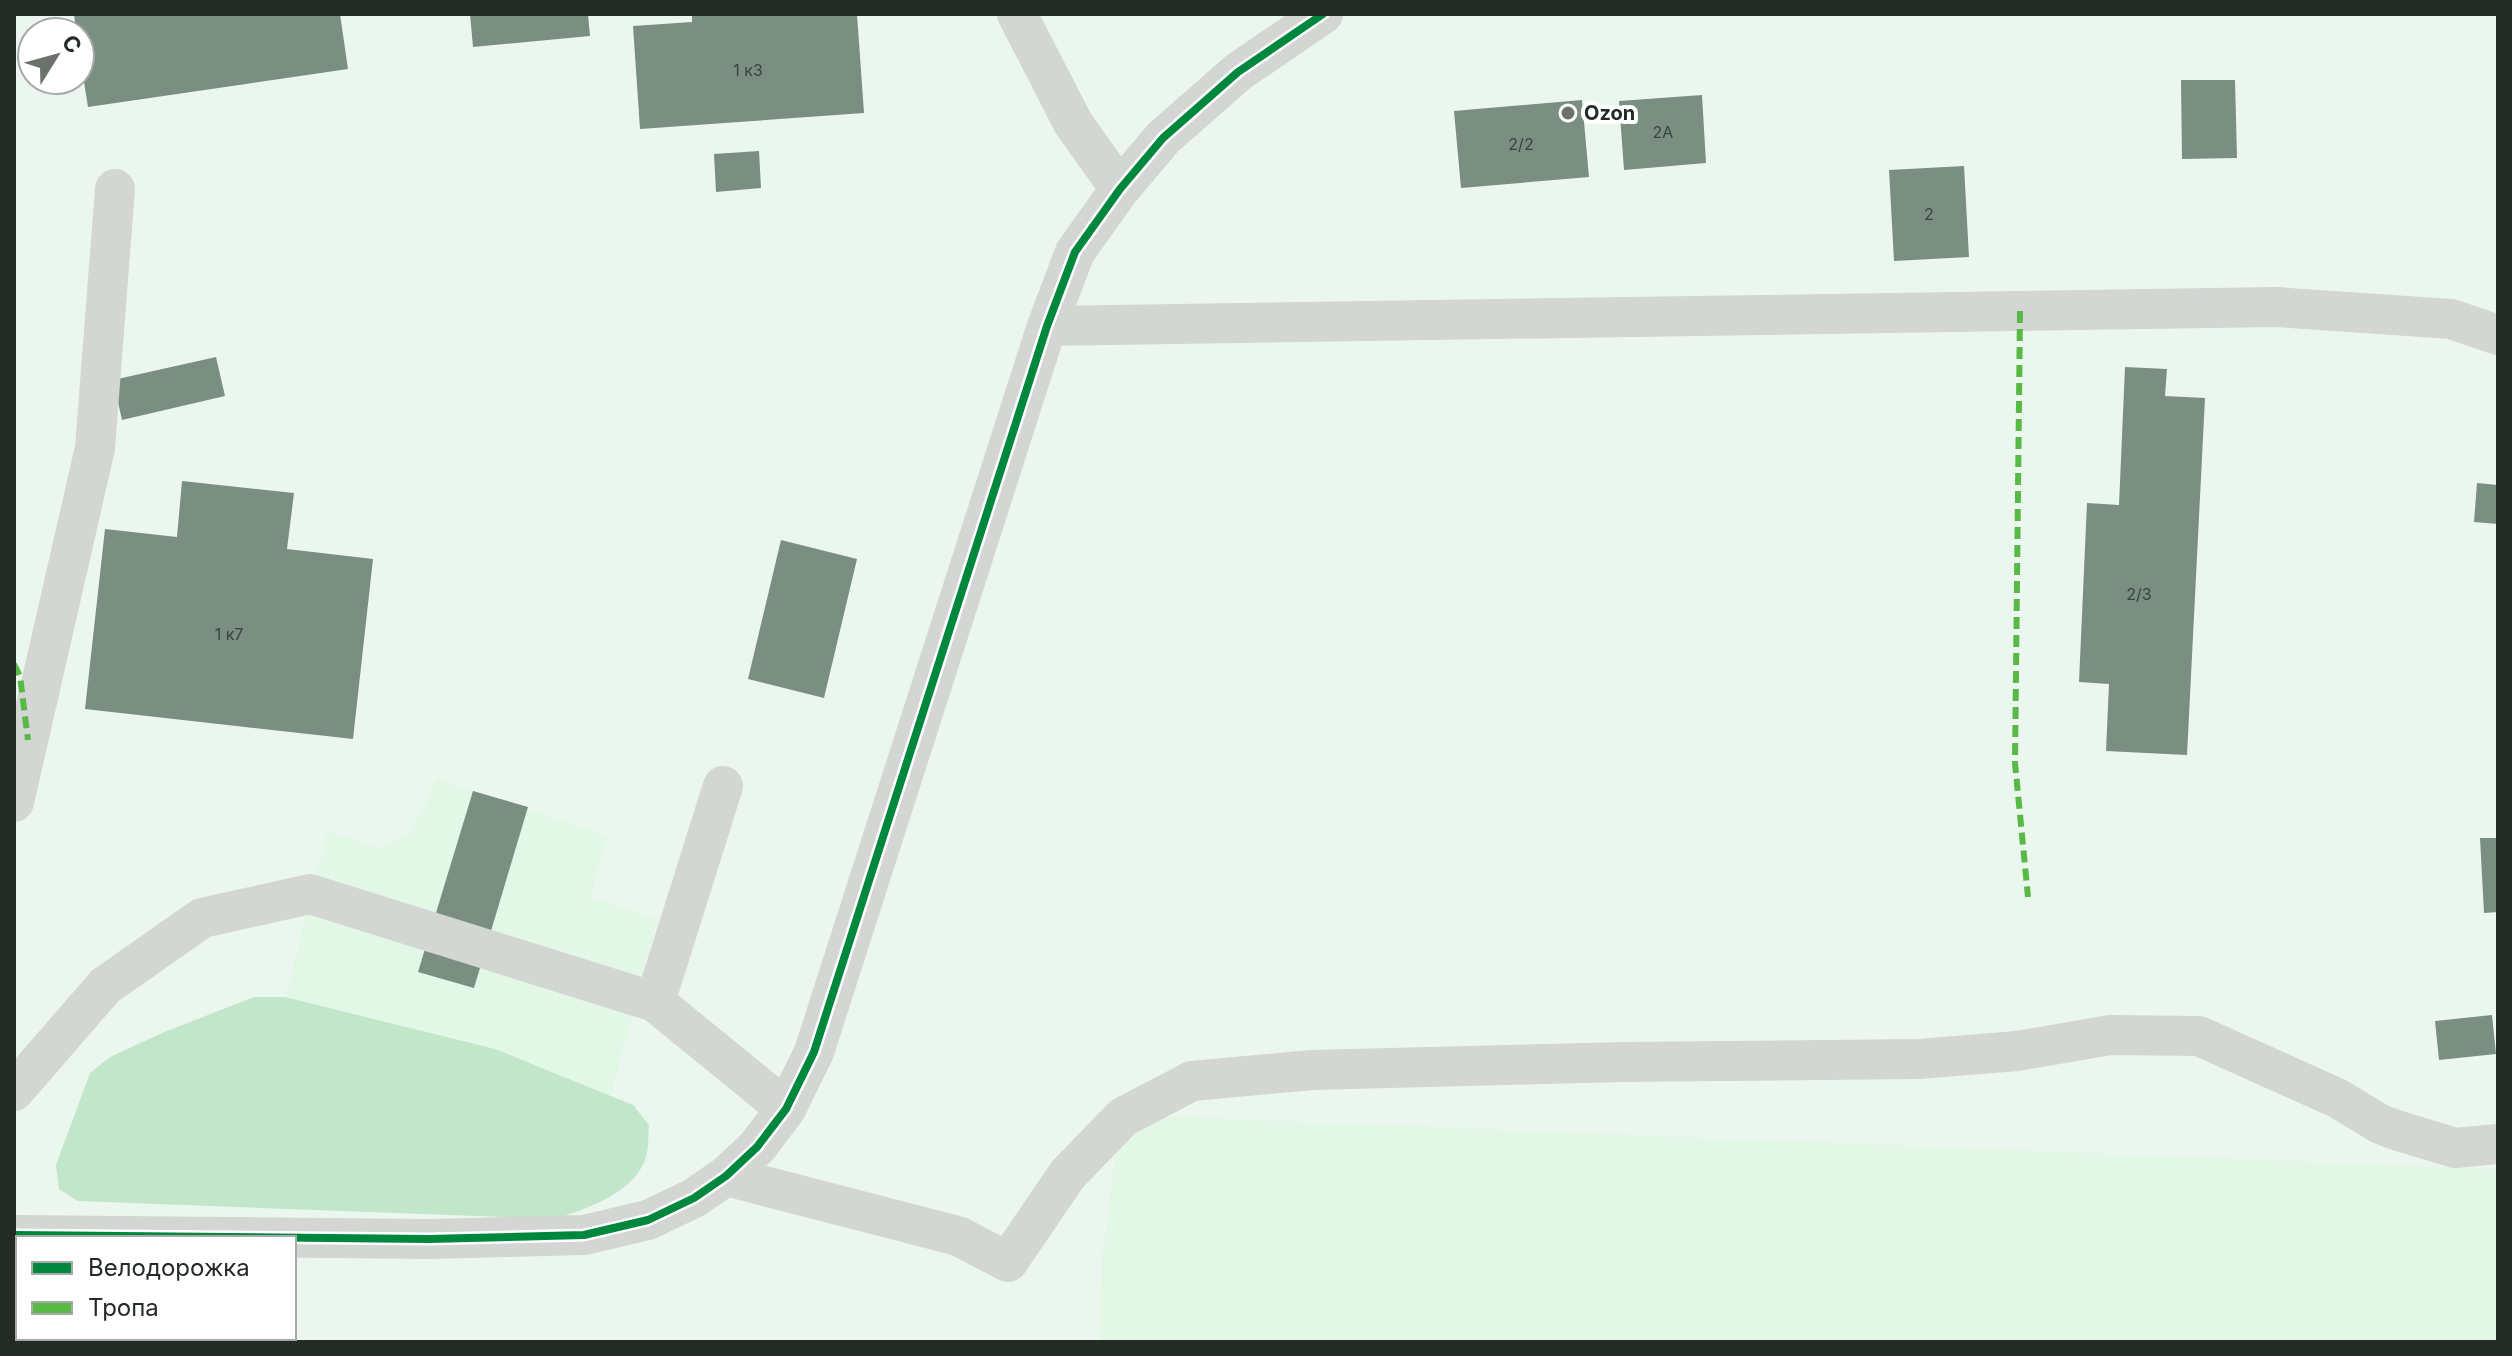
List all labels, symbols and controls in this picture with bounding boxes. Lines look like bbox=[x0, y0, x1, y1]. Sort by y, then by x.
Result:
north arrow bbox=[16, 16, 96, 96]
text: С bbox=[57, 30, 87, 58]
house number: 1 к3 bbox=[733, 60, 763, 80]
place label: Ozon bbox=[1584, 101, 1635, 125]
marker: Ozon bbox=[1559, 104, 1577, 122]
house number: 2А bbox=[1653, 122, 1673, 142]
house number: 2/2 bbox=[1508, 134, 1534, 154]
house number: 2 bbox=[1924, 204, 1934, 224]
house number: 2/3 bbox=[2126, 584, 2152, 604]
house number: 1 к7 bbox=[215, 624, 243, 644]
legend bbox=[16, 1236, 296, 1340]
text: Велодорожка bbox=[88, 1253, 250, 1282]
text: Тропа bbox=[88, 1293, 159, 1322]

